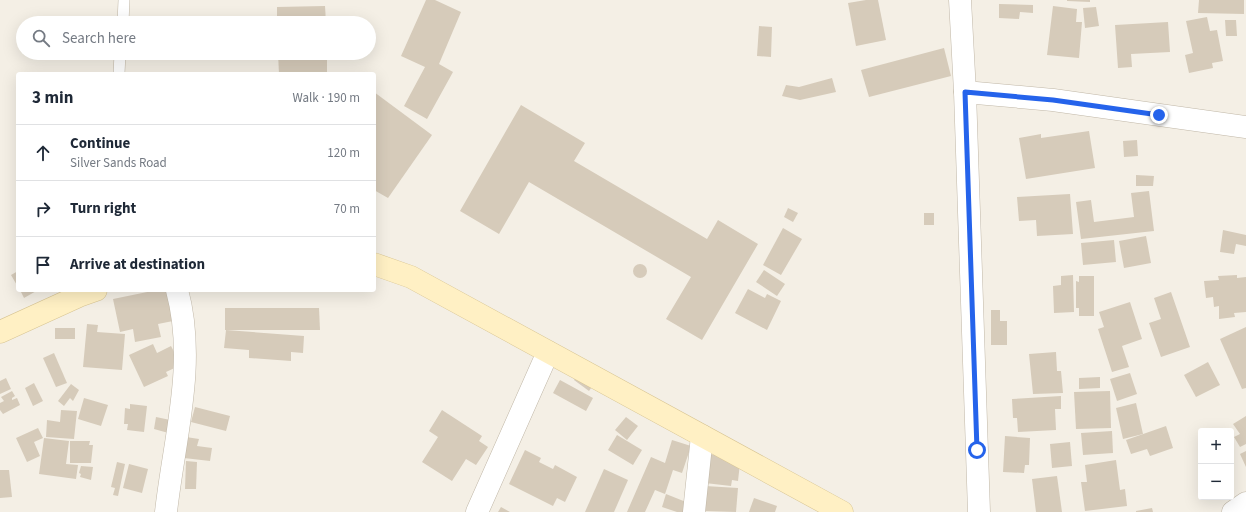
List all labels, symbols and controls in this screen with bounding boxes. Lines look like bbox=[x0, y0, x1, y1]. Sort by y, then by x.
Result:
search box bbox=[16, 16, 376, 60]
icon: search bbox=[30, 27, 52, 49]
text: Search here bbox=[62, 28, 136, 49]
text: 3 min bbox=[32, 86, 73, 110]
text: Walk · 190 m bbox=[292, 89, 360, 107]
route end bbox=[1150, 106, 1168, 124]
text: Continue bbox=[70, 133, 130, 154]
icon: ahead bbox=[32, 142, 54, 164]
text: 120 m bbox=[327, 144, 360, 162]
text: Silver Sands Road bbox=[70, 154, 167, 172]
icon: right bbox=[32, 198, 54, 220]
text: Turn right bbox=[70, 198, 136, 219]
text: 70 m bbox=[334, 200, 360, 218]
icon: arrive bbox=[32, 254, 54, 276]
text: Arrive at destination bbox=[70, 254, 205, 275]
map controls bbox=[1198, 428, 1234, 500]
button: + bbox=[1198, 428, 1234, 464]
route start bbox=[968, 441, 986, 459]
button: − bbox=[1198, 464, 1234, 500]

